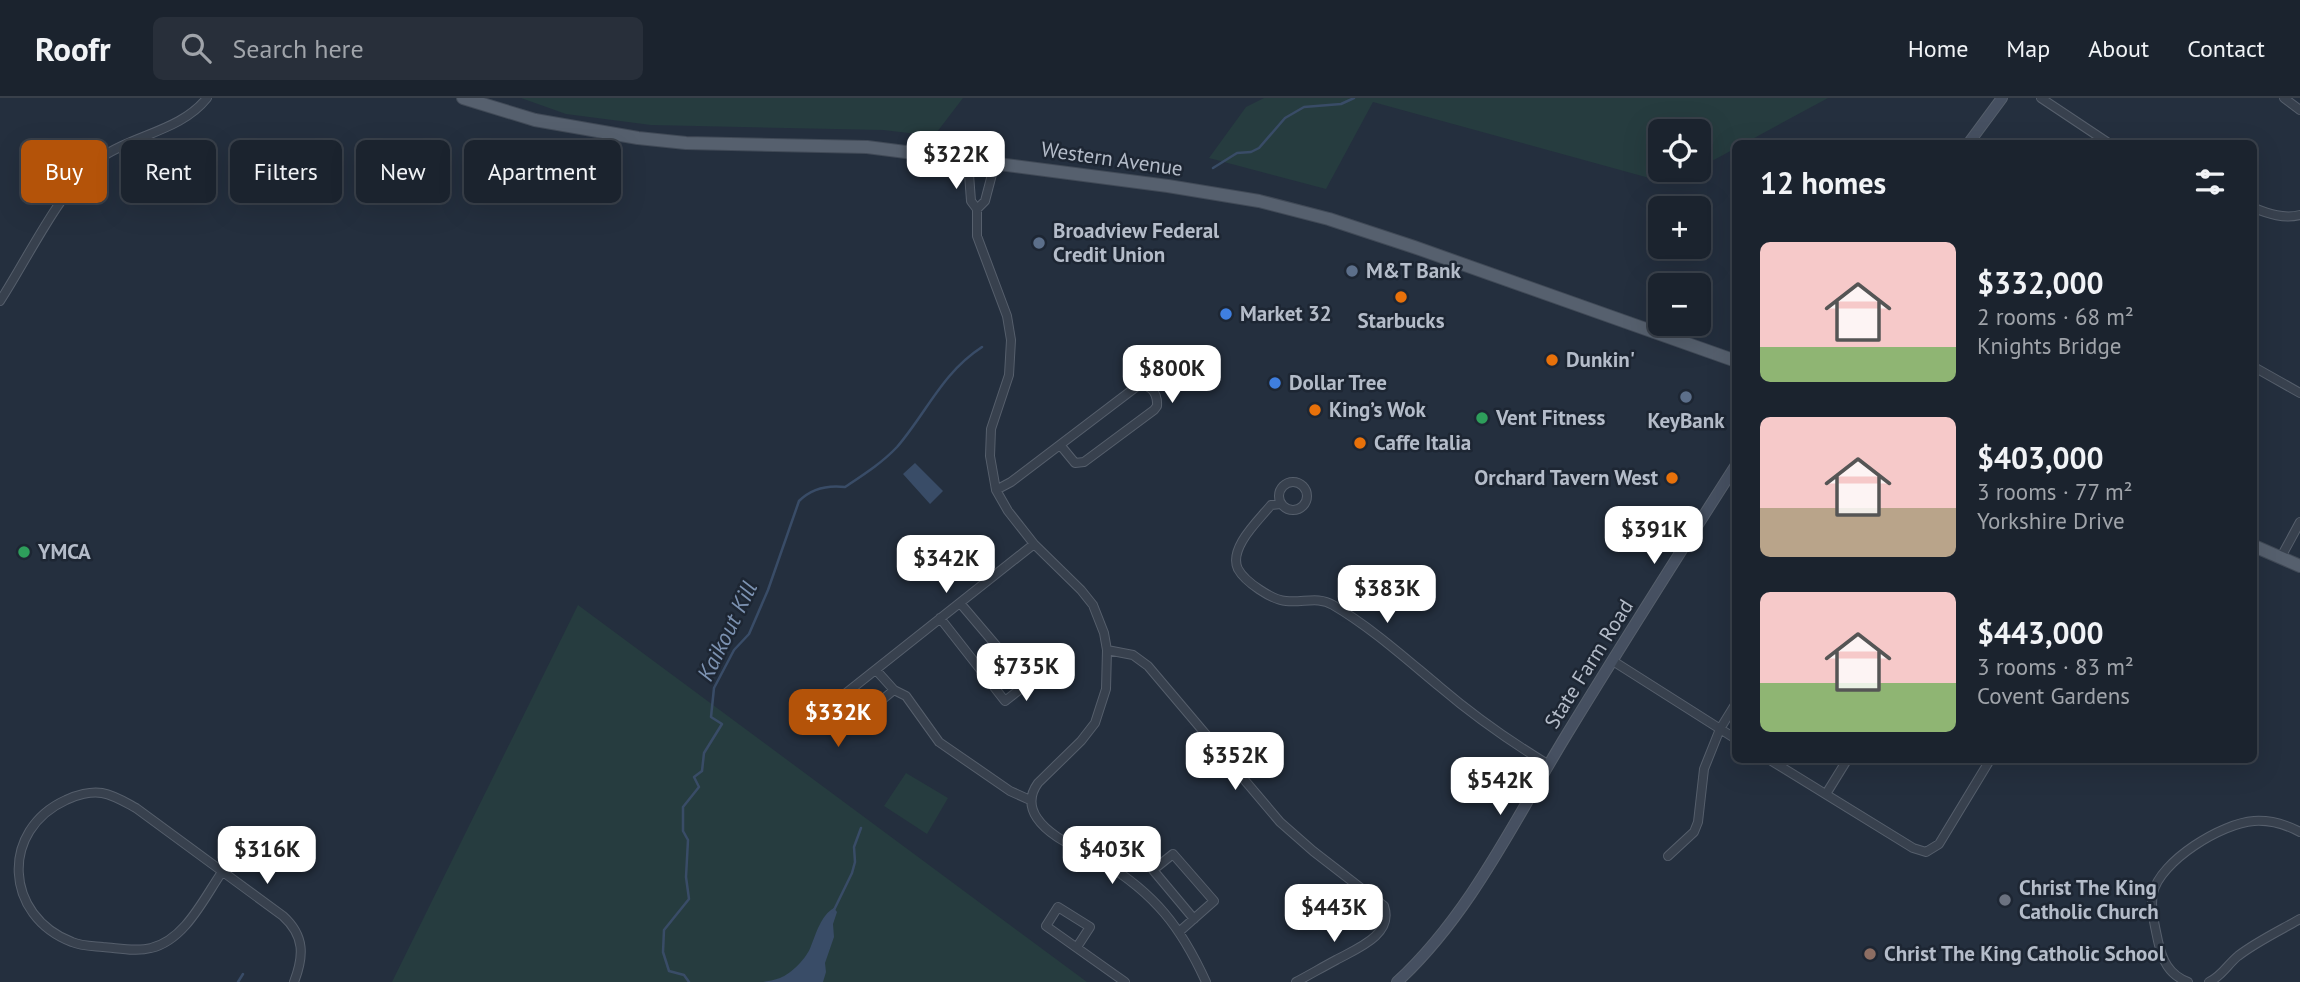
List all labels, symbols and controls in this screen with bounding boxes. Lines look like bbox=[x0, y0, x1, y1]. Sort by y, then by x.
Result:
search box bbox=[153, 17, 643, 80]
text: Roofr bbox=[35, 27, 111, 70]
icon: search bbox=[177, 29, 215, 67]
text: Search here bbox=[233, 32, 364, 65]
text: Home bbox=[1908, 33, 1968, 64]
text: Map bbox=[2006, 33, 2050, 64]
text: About bbox=[2088, 33, 2149, 64]
text: Contact bbox=[2187, 33, 2265, 64]
map controls bbox=[1648, 119, 1711, 336]
button: locate bbox=[1648, 119, 1711, 182]
pin: $322K bbox=[907, 132, 1005, 191]
street label: Western Avenue bbox=[1040, 135, 1185, 182]
text: $322K bbox=[923, 139, 989, 168]
chip: Buy bbox=[21, 140, 107, 203]
chip: Rent bbox=[121, 140, 216, 203]
chip: Filters bbox=[230, 140, 342, 203]
chip: New bbox=[356, 140, 450, 203]
chip: Apartment bbox=[464, 140, 621, 203]
text: 12 homes bbox=[1760, 163, 1886, 202]
icon: filters bbox=[2191, 163, 2229, 201]
button: + bbox=[1648, 196, 1711, 259]
place label: Broadview Federal Credit Union bbox=[1053, 217, 1220, 268]
marker: Broadview Federal Credit Union bbox=[1031, 235, 1047, 251]
place label: M&T Bank bbox=[1366, 257, 1462, 284]
marker: M&T Bank bbox=[1344, 263, 1360, 279]
text: $332,000 bbox=[1977, 263, 2104, 302]
icon: home bbox=[1816, 270, 1900, 354]
button: − bbox=[1648, 273, 1711, 336]
marker: Starbucks bbox=[1393, 289, 1409, 305]
place label: Market 32 bbox=[1240, 300, 1332, 327]
text: 2 rooms · 68 m² bbox=[1977, 302, 2134, 331]
marker: Market 32 bbox=[1218, 306, 1234, 322]
place label: Starbucks bbox=[1357, 307, 1445, 334]
text: Knights Bridge bbox=[1977, 331, 2122, 360]
pin: $800K bbox=[1123, 345, 1221, 405]
place label: Dunkin' bbox=[1566, 346, 1635, 373]
marker: Dunkin' bbox=[1544, 352, 1560, 368]
text: $800K bbox=[1139, 353, 1205, 382]
place label: Dollar Tree bbox=[1289, 369, 1387, 396]
marker: Dollar Tree bbox=[1267, 375, 1283, 391]
marker: KeyBank bbox=[1678, 389, 1694, 405]
place label: King’s Wok bbox=[1329, 396, 1426, 423]
marker: King’s Wok bbox=[1307, 402, 1323, 418]
place label: Vent Fitness bbox=[1495, 404, 1605, 431]
place label: KeyBank bbox=[1647, 407, 1725, 434]
marker: Vent Fitness bbox=[1474, 410, 1490, 426]
place label: Caffe Italia bbox=[1374, 429, 1471, 456]
marker: Caffe Italia bbox=[1352, 435, 1368, 451]
text: $403,000 bbox=[1977, 438, 2104, 477]
icon: home bbox=[1816, 445, 1900, 529]
place label: Orchard Tavern West bbox=[1474, 464, 1659, 491]
marker: Orchard Tavern West bbox=[1664, 470, 1680, 486]
text: 3 rooms · 77 m² bbox=[1977, 477, 2133, 506]
pin: $391K bbox=[1605, 506, 1703, 566]
text: Yorkshire Drive bbox=[1977, 506, 2125, 535]
text: $391K bbox=[1621, 514, 1687, 543]
pin: $342K bbox=[897, 536, 995, 595]
place label: YMCA bbox=[37, 538, 91, 565]
text: $342K bbox=[913, 543, 979, 572]
marker: YMCA bbox=[16, 544, 32, 560]
pin: $383K bbox=[1338, 566, 1436, 625]
text: $383K bbox=[1354, 573, 1420, 602]
water label: Kaikout Kill bbox=[690, 576, 763, 685]
street label: State Farm Road bbox=[1538, 594, 1639, 733]
text: $443,000 bbox=[1977, 613, 2104, 652]
icon: home bbox=[1816, 620, 1900, 704]
pin: $735K bbox=[977, 644, 1075, 703]
text: $735K bbox=[993, 651, 1059, 680]
text: 3 rooms · 83 m² bbox=[1977, 652, 2134, 681]
text: Covent Gardens bbox=[1977, 681, 2130, 710]
pin: $332K bbox=[789, 690, 887, 749]
text: $332K bbox=[805, 697, 871, 726]
pin: $352K bbox=[1186, 732, 1284, 792]
text: $352K bbox=[1202, 740, 1268, 769]
pin: $542K bbox=[1451, 758, 1549, 817]
text: $542K bbox=[1467, 765, 1533, 794]
pin: $316K bbox=[218, 826, 316, 886]
pin: $403K bbox=[1063, 826, 1161, 886]
text: $316K bbox=[234, 834, 300, 863]
text: $403K bbox=[1079, 834, 1145, 863]
place label: Christ The King Catholic Church bbox=[2019, 874, 2159, 925]
pin: $443K bbox=[1285, 884, 1383, 944]
text: $443K bbox=[1301, 892, 1367, 921]
marker: Christ The King Catholic Church bbox=[1997, 892, 2013, 908]
place label: Christ The King Catholic School bbox=[1884, 940, 2166, 967]
marker: Christ The King Catholic School bbox=[1862, 946, 1878, 962]

